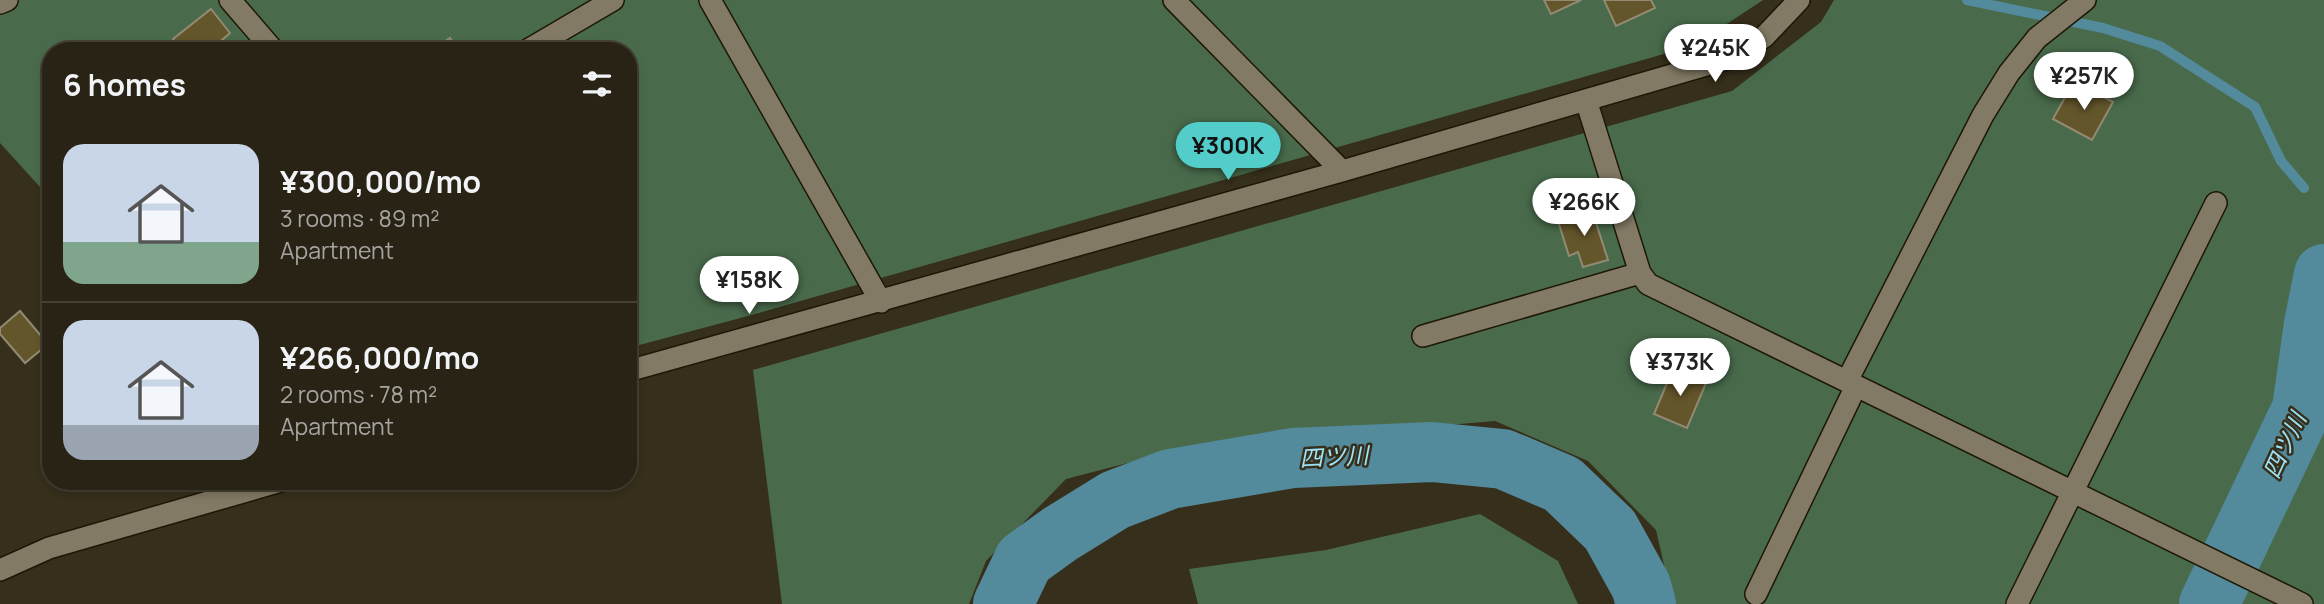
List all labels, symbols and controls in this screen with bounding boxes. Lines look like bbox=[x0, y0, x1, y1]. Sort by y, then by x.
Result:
pin: ¥245K bbox=[1666, 24, 1764, 84]
text: ¥245K bbox=[1680, 31, 1750, 63]
pin: ¥257K bbox=[2035, 52, 2133, 112]
text: ¥257K bbox=[2050, 59, 2118, 91]
text: 6 homes bbox=[63, 64, 186, 105]
icon: filters bbox=[578, 65, 616, 103]
pin: ¥300K bbox=[1179, 122, 1277, 182]
text: ¥300K bbox=[1192, 129, 1264, 161]
text: ¥300,000/mo bbox=[280, 161, 481, 202]
icon: home bbox=[119, 172, 203, 256]
pin: ¥266K bbox=[1535, 178, 1633, 238]
text: ¥266K bbox=[1548, 185, 1620, 217]
text: 3 rooms · 89 m² bbox=[280, 202, 440, 234]
text: Apartment bbox=[280, 234, 394, 266]
pin: ¥158K bbox=[700, 256, 798, 316]
text: ¥158K bbox=[716, 263, 782, 295]
text: ¥266,000/mo bbox=[280, 337, 479, 378]
pin: ¥373K bbox=[1631, 338, 1729, 398]
text: ¥373K bbox=[1646, 345, 1714, 377]
icon: home bbox=[119, 348, 203, 432]
text: 2 rooms · 78 m² bbox=[280, 378, 437, 410]
water label: 四ツ川 bbox=[2255, 404, 2314, 483]
text: Apartment bbox=[280, 410, 394, 442]
water label: 四ツ川 bbox=[1299, 438, 1372, 474]

